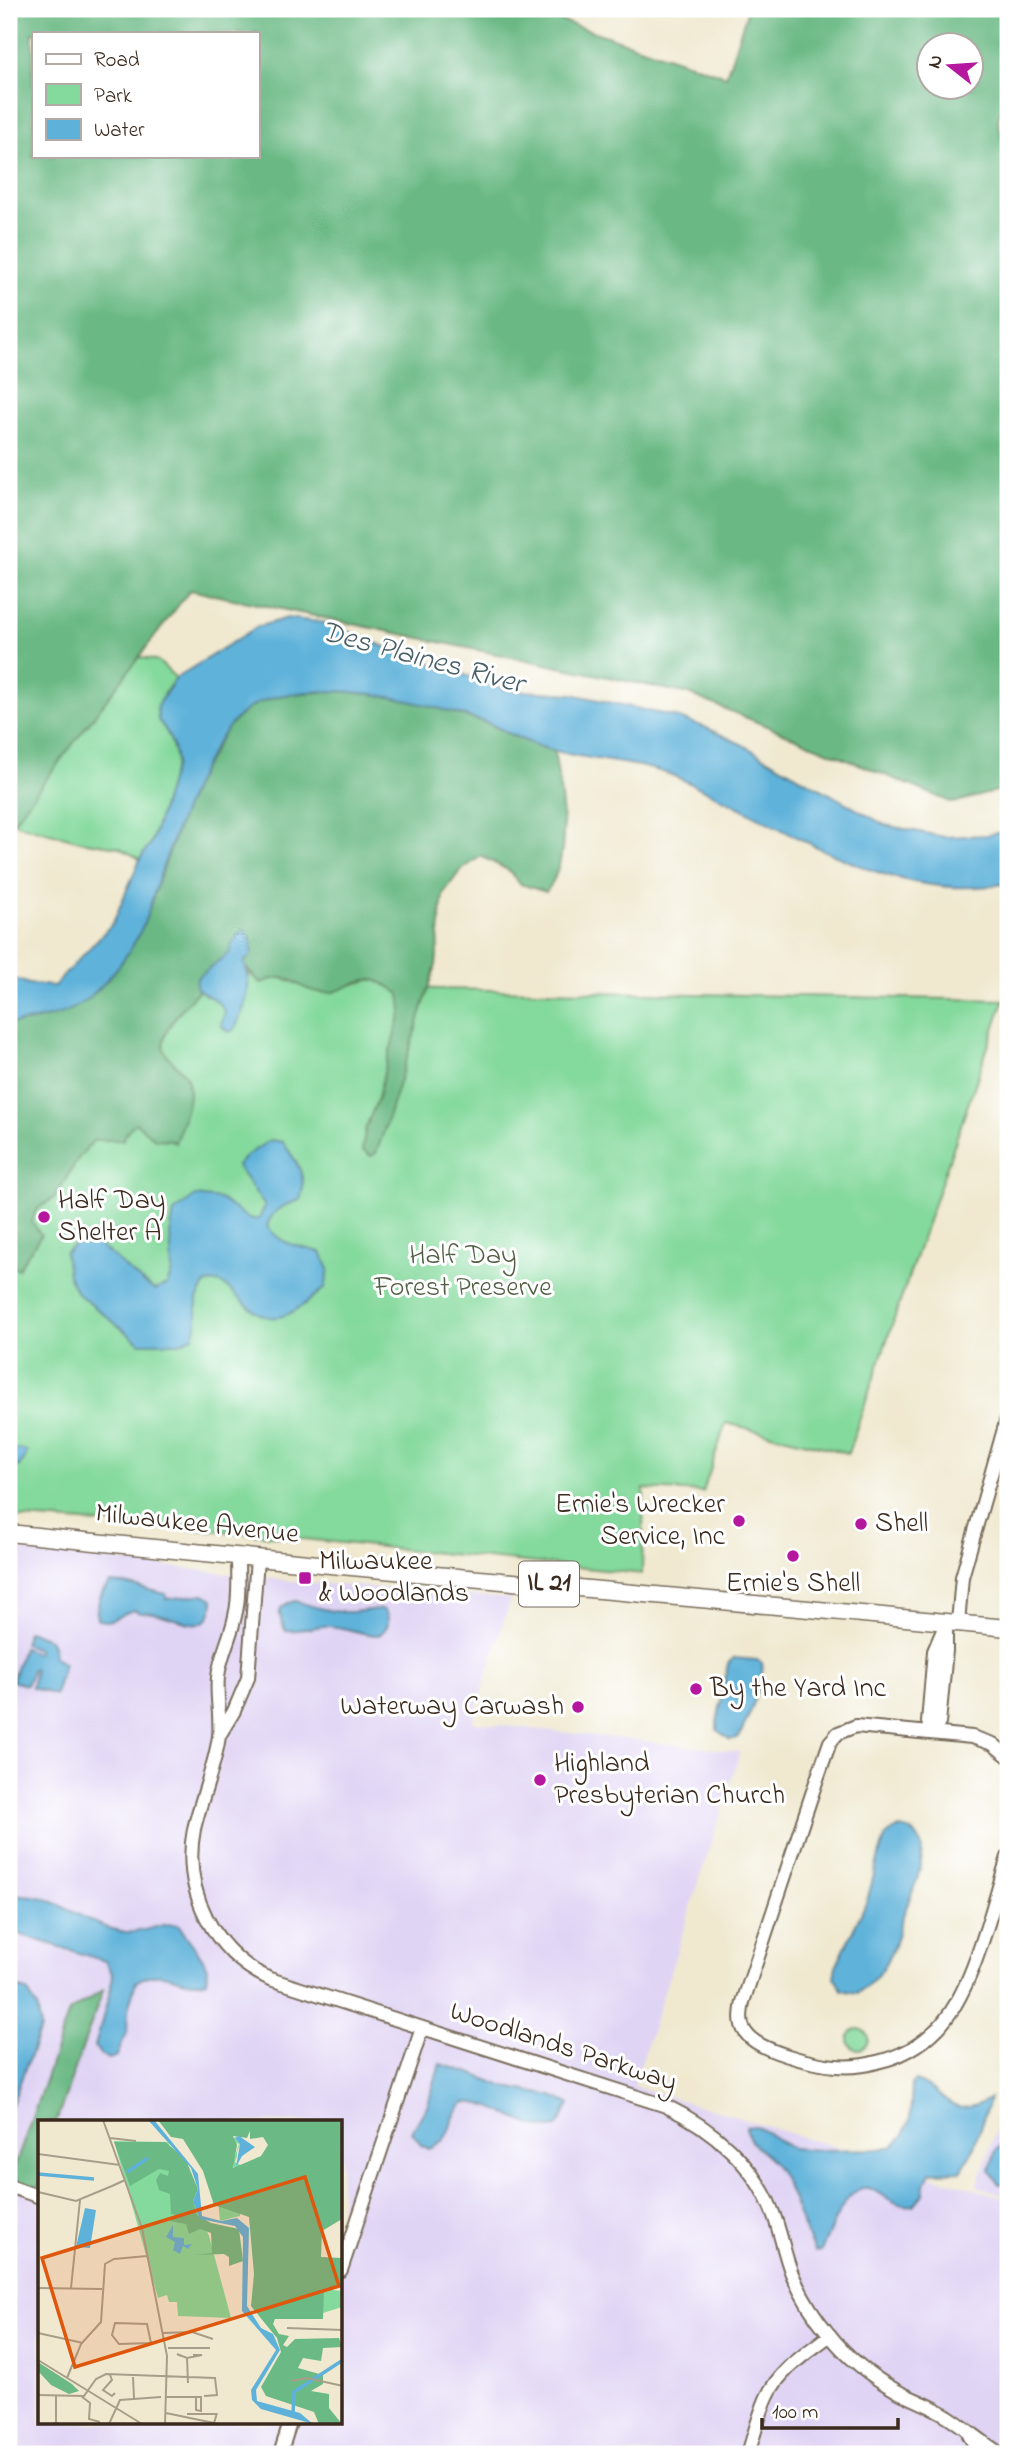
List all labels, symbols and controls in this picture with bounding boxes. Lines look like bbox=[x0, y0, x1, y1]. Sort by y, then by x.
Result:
legend bbox=[32, 32, 259, 158]
north arrow bbox=[916, 32, 986, 102]
text: Road bbox=[94, 46, 140, 76]
text: N bbox=[921, 52, 951, 72]
text: Park bbox=[94, 82, 133, 112]
text: Water bbox=[94, 116, 145, 146]
water label: Des Plaines River bbox=[316, 611, 532, 708]
place label: Half Day Shelter A bbox=[58, 1181, 165, 1254]
marker: Half Day Shelter A bbox=[36, 1209, 52, 1225]
park label: Half Day Forest Preserve bbox=[373, 1236, 552, 1309]
place label: Ernie's Wrecker Service, Inc bbox=[555, 1485, 726, 1558]
street label: Milwaukee Avenue bbox=[93, 1494, 301, 1556]
place label: Shell bbox=[875, 1504, 928, 1545]
marker: Ernie's Wrecker Service, Inc bbox=[731, 1513, 747, 1529]
marker: Shell bbox=[853, 1516, 869, 1532]
place label: Milwaukee & Woodlands bbox=[319, 1542, 469, 1615]
marker: Ernie's Shell bbox=[785, 1548, 801, 1564]
road number: IL 21 bbox=[519, 1562, 579, 1606]
place label: Ernie's Shell bbox=[726, 1564, 860, 1605]
marker: Milwaukee & Woodlands bbox=[297, 1570, 313, 1586]
place label: By the Yard Inc bbox=[709, 1669, 886, 1710]
marker: By the Yard Inc bbox=[688, 1681, 704, 1697]
place label: Waterway Carwash bbox=[340, 1687, 564, 1728]
marker: Waterway Carwash bbox=[570, 1699, 586, 1715]
place label: Highland Presbyterian Church bbox=[554, 1744, 785, 1817]
marker: Highland Presbyterian Church bbox=[532, 1772, 548, 1788]
street label: Woodlands Parkway bbox=[444, 1992, 682, 2104]
inset map bbox=[38, 2120, 343, 2424]
scale bar bbox=[762, 2386, 898, 2430]
text: 100 m bbox=[772, 2398, 818, 2428]

